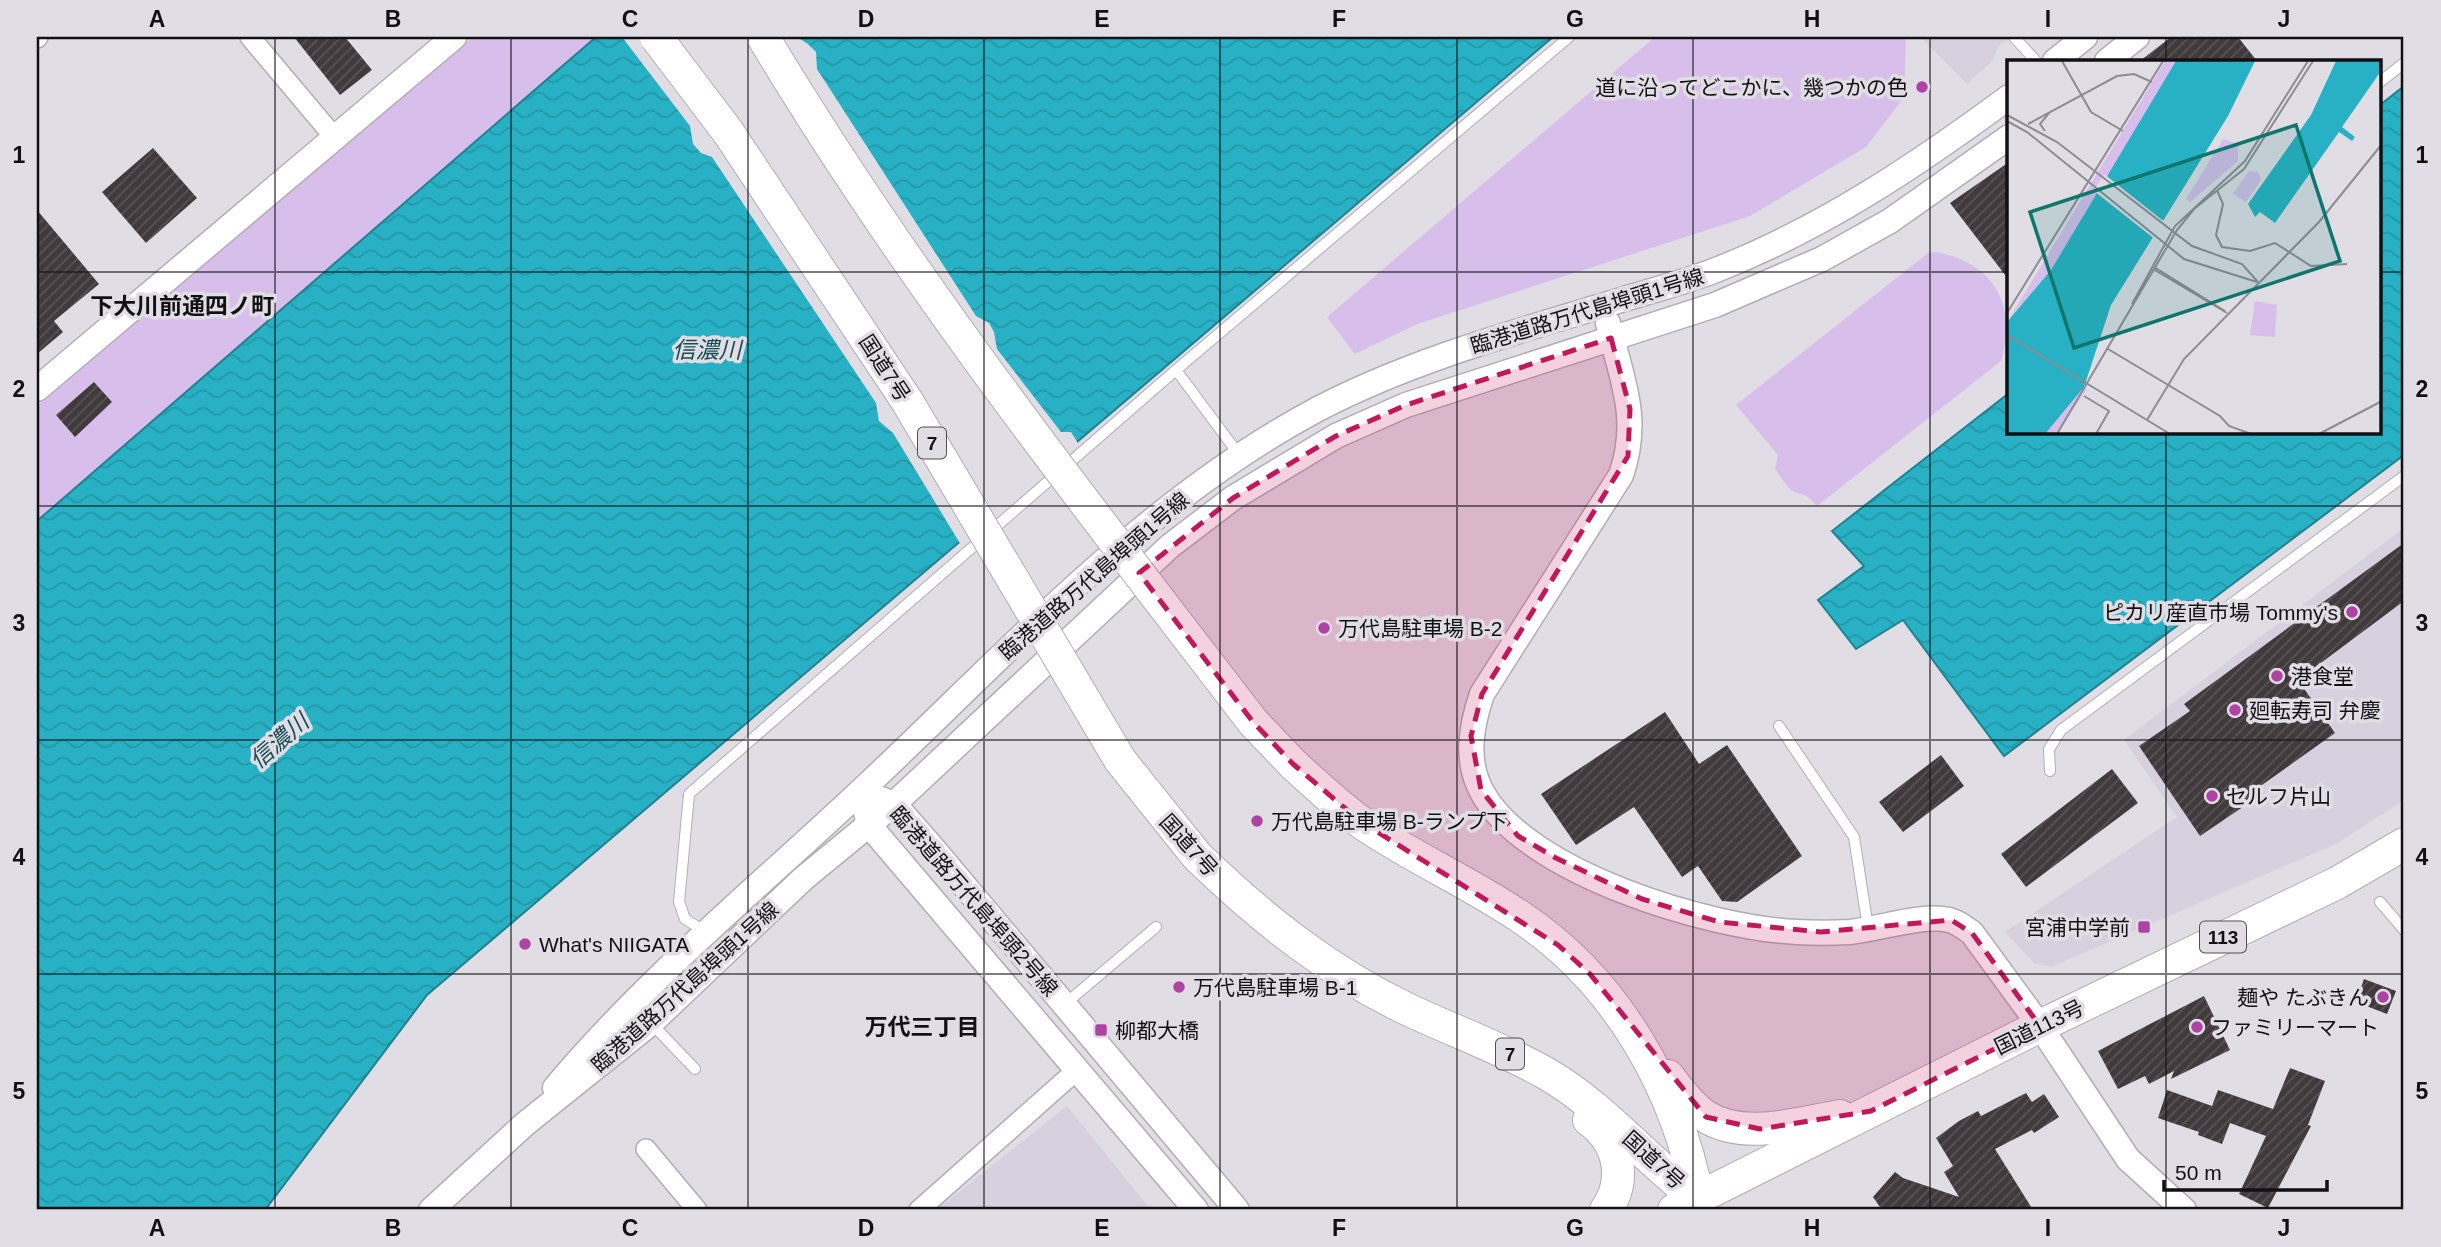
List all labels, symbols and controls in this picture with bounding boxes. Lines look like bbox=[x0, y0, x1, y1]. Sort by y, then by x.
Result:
text: A bbox=[149, 6, 165, 32]
text: B bbox=[385, 6, 401, 32]
text: C bbox=[622, 6, 638, 32]
text: D bbox=[858, 6, 874, 32]
text: E bbox=[1094, 6, 1110, 32]
text: F bbox=[1332, 6, 1346, 32]
text: G bbox=[1566, 6, 1584, 32]
text: H bbox=[1804, 6, 1820, 32]
text: I bbox=[2045, 6, 2051, 32]
text: J bbox=[2278, 6, 2290, 32]
inset map bbox=[2007, 60, 2382, 434]
place label: 道に沿ってどこかに、幾つかの色 bbox=[1595, 76, 1908, 99]
marker: 道に沿ってどこかに、幾つかの色 bbox=[1914, 79, 1930, 95]
text: 1 bbox=[13, 142, 26, 168]
text: 1 bbox=[2416, 142, 2429, 168]
street label: 臨港道路万代島埠頭1号線 bbox=[1468, 265, 1706, 357]
district label: 下大川前通四ノ町 bbox=[90, 293, 274, 319]
street label: 国道7号 bbox=[855, 330, 915, 406]
water label: 信濃川 bbox=[673, 337, 745, 363]
text: 2 bbox=[13, 376, 25, 402]
text: 2 bbox=[2416, 376, 2428, 402]
road number: 7 bbox=[918, 428, 946, 458]
street label: 臨港道路万代島埠頭1号線 bbox=[995, 488, 1193, 664]
place label: ピカリ産直市場 Tommy's bbox=[2103, 601, 2338, 624]
marker: ピカリ産直市場 Tommy's bbox=[2344, 604, 2360, 620]
text: 3 bbox=[13, 610, 25, 636]
text: 3 bbox=[2416, 610, 2428, 636]
place label: 万代島駐車場 B-2 bbox=[1338, 617, 1503, 640]
marker: 万代島駐車場 B-2 bbox=[1316, 620, 1332, 636]
place label: 港食堂 bbox=[2291, 665, 2354, 688]
marker: 港食堂 bbox=[2269, 668, 2285, 684]
place label: 廻転寿司 弁慶 bbox=[2249, 699, 2381, 722]
marker: 廻転寿司 弁慶 bbox=[2227, 702, 2243, 718]
water label: 信濃川 bbox=[244, 707, 316, 773]
place label: セルフ片山 bbox=[2226, 785, 2331, 808]
marker: セルフ片山 bbox=[2204, 788, 2220, 804]
street label: 臨港道路万代島埠頭2号線 bbox=[886, 802, 1062, 1000]
street label: 国道7号 bbox=[1155, 810, 1223, 880]
place label: 万代島駐車場 B-ランプ下 bbox=[1271, 810, 1507, 833]
marker: 万代島駐車場 B-ランプ下 bbox=[1249, 813, 1265, 829]
text: 4 bbox=[13, 844, 26, 870]
text: 4 bbox=[2416, 844, 2429, 870]
street label: 臨港道路万代島埠頭1号線 bbox=[587, 897, 783, 1077]
place label: 宮浦中学前 bbox=[2025, 916, 2130, 939]
marker: 宮浦中学前 bbox=[2136, 919, 2152, 935]
road number: 113 bbox=[2200, 922, 2246, 953]
place label: What's NIIGATA bbox=[539, 933, 689, 956]
marker: What's NIIGATA bbox=[517, 936, 533, 952]
place label: 万代島駐車場 B-1 bbox=[1193, 976, 1358, 999]
marker: 万代島駐車場 B-1 bbox=[1171, 979, 1187, 995]
place label: 麺や たぶきん bbox=[2237, 986, 2369, 1009]
marker: 麺や たぶきん bbox=[2375, 989, 2391, 1005]
street label: 国道113号 bbox=[1991, 996, 2087, 1058]
district label: 万代三丁目 bbox=[865, 1014, 980, 1040]
place label: ファミリーマート bbox=[2211, 1016, 2379, 1039]
place label: 柳都大橋 bbox=[1115, 1019, 1199, 1042]
marker: ファミリーマート bbox=[2189, 1019, 2205, 1035]
marker: 柳都大橋 bbox=[1093, 1022, 1109, 1038]
road number: 7 bbox=[1496, 1038, 1524, 1070]
text: 5 bbox=[13, 1078, 26, 1104]
text: 5 bbox=[2416, 1078, 2429, 1104]
street label: 国道7号 bbox=[1619, 1126, 1689, 1194]
scale bar bbox=[2164, 1149, 2327, 1193]
text: 50 m bbox=[2175, 1161, 2222, 1184]
text: A bbox=[149, 1215, 165, 1241]
text: B bbox=[385, 1215, 401, 1241]
text: C bbox=[622, 1215, 638, 1241]
text: D bbox=[858, 1215, 874, 1241]
text: E bbox=[1094, 1215, 1110, 1241]
text: F bbox=[1332, 1215, 1346, 1241]
text: G bbox=[1566, 1215, 1584, 1241]
text: H bbox=[1804, 1215, 1820, 1241]
text: I bbox=[2045, 1215, 2051, 1241]
text: J bbox=[2278, 1215, 2290, 1241]

